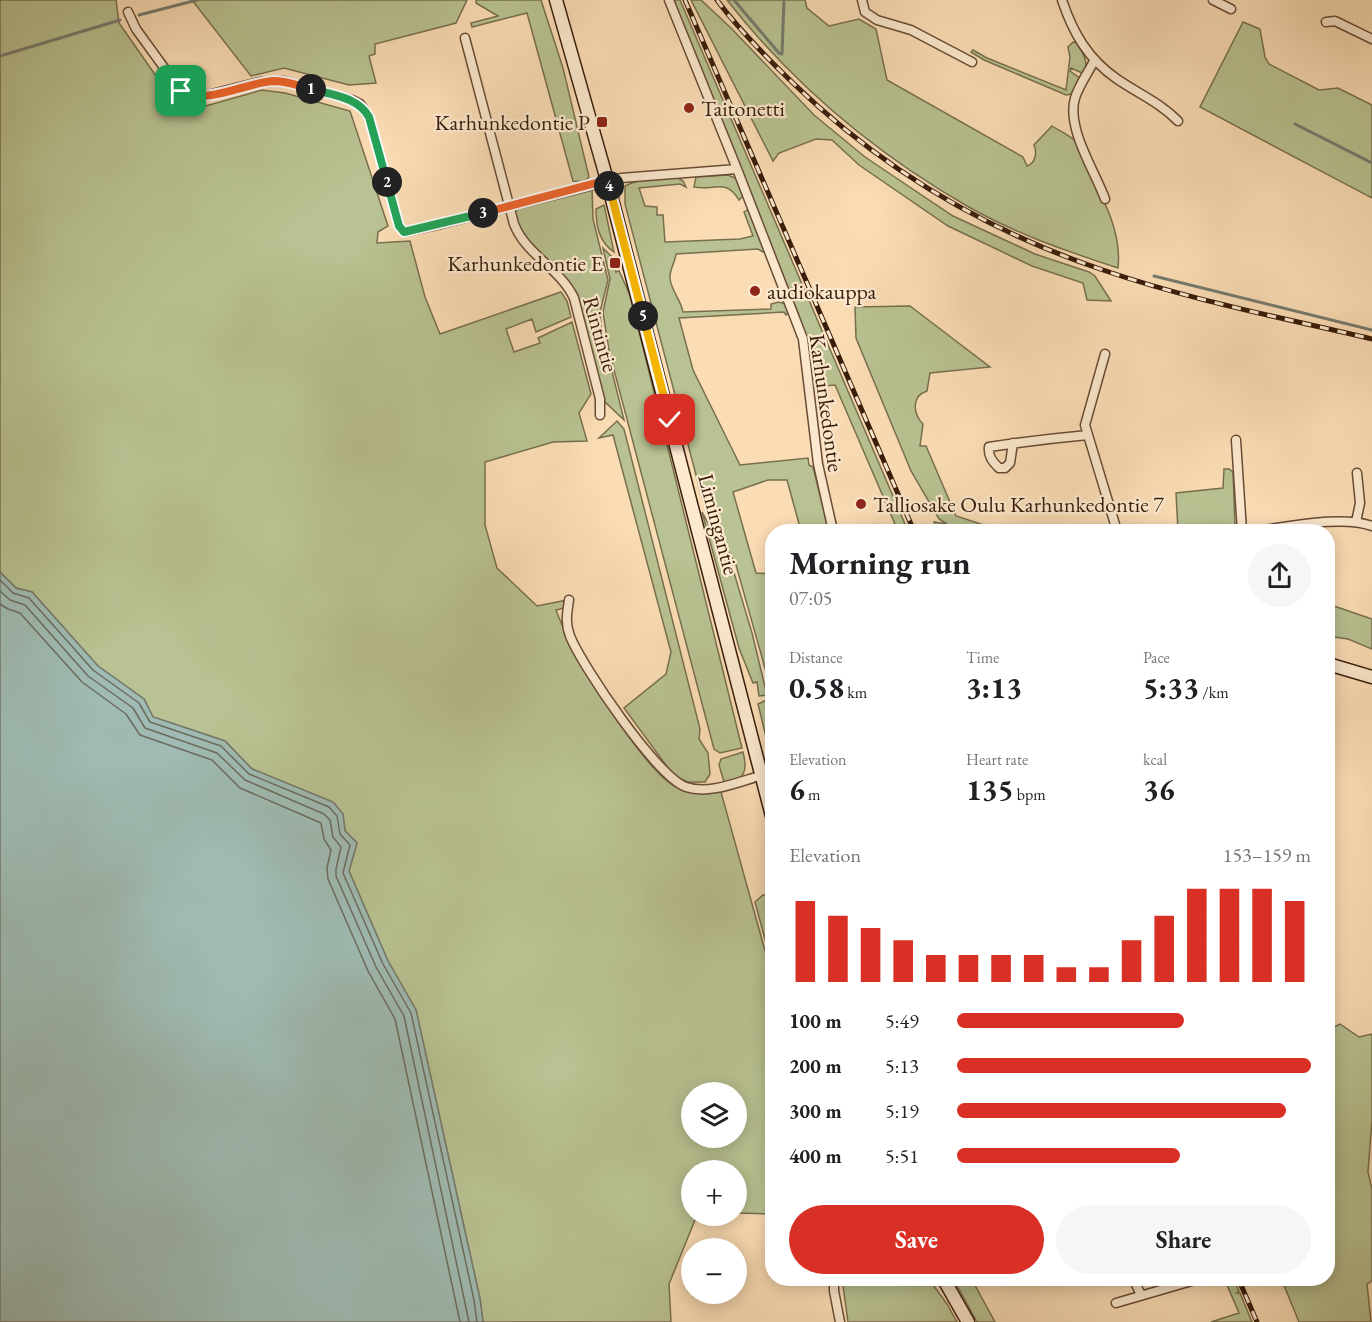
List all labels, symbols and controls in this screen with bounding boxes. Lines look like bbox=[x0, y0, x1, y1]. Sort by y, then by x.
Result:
pin bbox=[155, 65, 206, 116]
icon: arrive bbox=[164, 74, 197, 107]
pin: 1 bbox=[296, 74, 326, 104]
text: 1 bbox=[307, 78, 315, 99]
place label: Taitonetti bbox=[701, 94, 785, 123]
marker: Taitonetti bbox=[682, 101, 696, 115]
place label: Karhunkedontie P bbox=[435, 108, 590, 137]
marker: Karhunkedontie P bbox=[595, 115, 609, 129]
pin: 2 bbox=[372, 167, 402, 197]
text: 2 bbox=[383, 171, 391, 192]
pin: 4 bbox=[594, 171, 624, 201]
text: 4 bbox=[605, 175, 613, 196]
pin: 3 bbox=[468, 198, 498, 228]
text: 3 bbox=[479, 202, 487, 223]
place label: Karhunkedontie E bbox=[447, 249, 603, 278]
marker: Karhunkedontie E bbox=[608, 256, 622, 270]
place label: audiokauppa bbox=[767, 277, 877, 306]
marker: audiokauppa bbox=[748, 284, 762, 298]
street label: Rintintie bbox=[576, 293, 625, 376]
pin: 5 bbox=[628, 301, 658, 331]
text: 5 bbox=[639, 305, 647, 326]
street label: Karhunkedontie bbox=[802, 332, 851, 474]
pin bbox=[644, 394, 695, 445]
icon: check bbox=[653, 403, 686, 436]
street label: Limingantie bbox=[691, 471, 746, 578]
place label: Talliosake Oulu Karhunkedontie 7 bbox=[873, 490, 1164, 519]
marker: Talliosake Oulu Karhunkedontie 7 bbox=[854, 497, 868, 511]
text: Morning run bbox=[789, 541, 971, 584]
button: share bbox=[1248, 544, 1311, 607]
text: 07:05 bbox=[789, 585, 832, 611]
text: Distance bbox=[789, 647, 842, 668]
text: Time bbox=[966, 647, 999, 668]
text: Pace bbox=[1143, 647, 1170, 668]
text: 0.58 bbox=[789, 668, 844, 707]
text: 3:13 bbox=[966, 668, 1022, 707]
text: 5:33 bbox=[1143, 668, 1199, 707]
text: km bbox=[844, 682, 867, 703]
text: /km bbox=[1199, 682, 1229, 703]
text: Elevation bbox=[789, 749, 847, 770]
text: Heart rate bbox=[966, 749, 1028, 770]
text: kcal bbox=[1143, 749, 1167, 770]
text: 6 bbox=[789, 770, 805, 809]
text: 135 bbox=[966, 770, 1014, 809]
text: 36 bbox=[1143, 770, 1175, 809]
text: m bbox=[805, 784, 821, 805]
text: bpm bbox=[1014, 784, 1046, 805]
text: Elevation bbox=[789, 842, 861, 868]
text: 153–159 m bbox=[1223, 842, 1311, 868]
text: 100 m bbox=[789, 1008, 842, 1034]
text: 5:49 bbox=[885, 1008, 919, 1034]
text: 200 m bbox=[789, 1053, 842, 1079]
text: 5:13 bbox=[885, 1053, 919, 1079]
map controls bbox=[681, 1082, 747, 1304]
button: layers bbox=[681, 1082, 747, 1148]
text: 300 m bbox=[789, 1098, 842, 1124]
text: 5:19 bbox=[885, 1098, 919, 1124]
text: 400 m bbox=[789, 1143, 842, 1169]
text: 5:51 bbox=[885, 1143, 919, 1169]
button: + bbox=[681, 1160, 747, 1226]
button: Save bbox=[789, 1205, 1044, 1274]
button: Share bbox=[1056, 1205, 1311, 1274]
button: − bbox=[681, 1238, 747, 1304]

